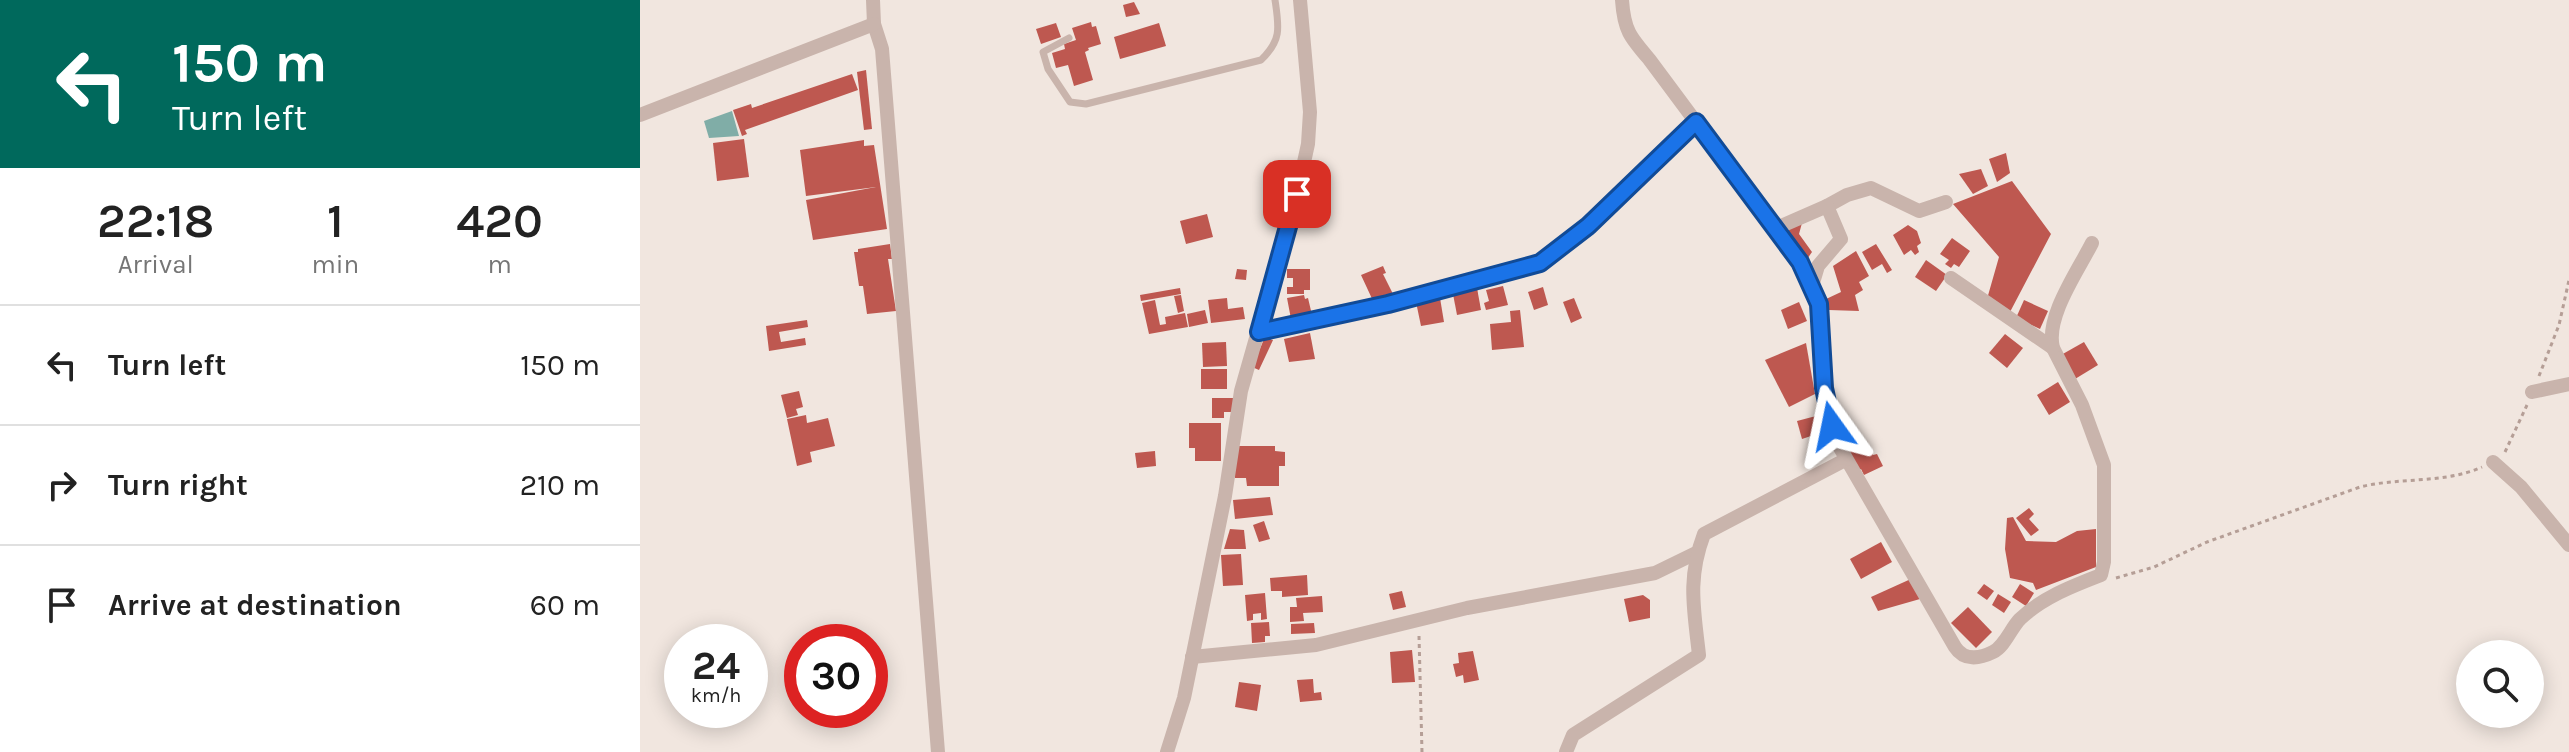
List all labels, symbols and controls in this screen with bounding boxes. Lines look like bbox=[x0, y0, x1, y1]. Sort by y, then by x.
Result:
text: 150 m bbox=[172, 30, 327, 95]
icon: left bbox=[40, 32, 144, 136]
text: Turn left bbox=[172, 97, 307, 139]
pin bbox=[1263, 160, 1331, 228]
icon: arrive bbox=[1275, 172, 1319, 216]
text: 22:18 bbox=[97, 193, 214, 249]
text: 1 bbox=[327, 193, 344, 249]
text: 420 bbox=[456, 193, 543, 249]
text: Arrival bbox=[118, 249, 194, 280]
text: min bbox=[311, 249, 359, 280]
text: m bbox=[487, 249, 512, 280]
icon: left bbox=[40, 343, 84, 387]
text: Turn left bbox=[108, 347, 226, 383]
text: 150 m bbox=[520, 347, 600, 383]
position arrow bbox=[1790, 384, 1874, 468]
icon: right bbox=[40, 463, 84, 507]
text: Turn right bbox=[108, 467, 248, 503]
text: 210 m bbox=[520, 467, 600, 503]
icon: arrive bbox=[40, 583, 84, 627]
text: Arrive at destination bbox=[108, 587, 402, 623]
text: 60 m bbox=[530, 587, 600, 623]
speed limit sign: 30 bbox=[784, 624, 888, 728]
map controls bbox=[2456, 640, 2544, 728]
button: search bbox=[2456, 640, 2544, 728]
text: 24 bbox=[692, 642, 740, 689]
text: km/h bbox=[691, 684, 741, 707]

